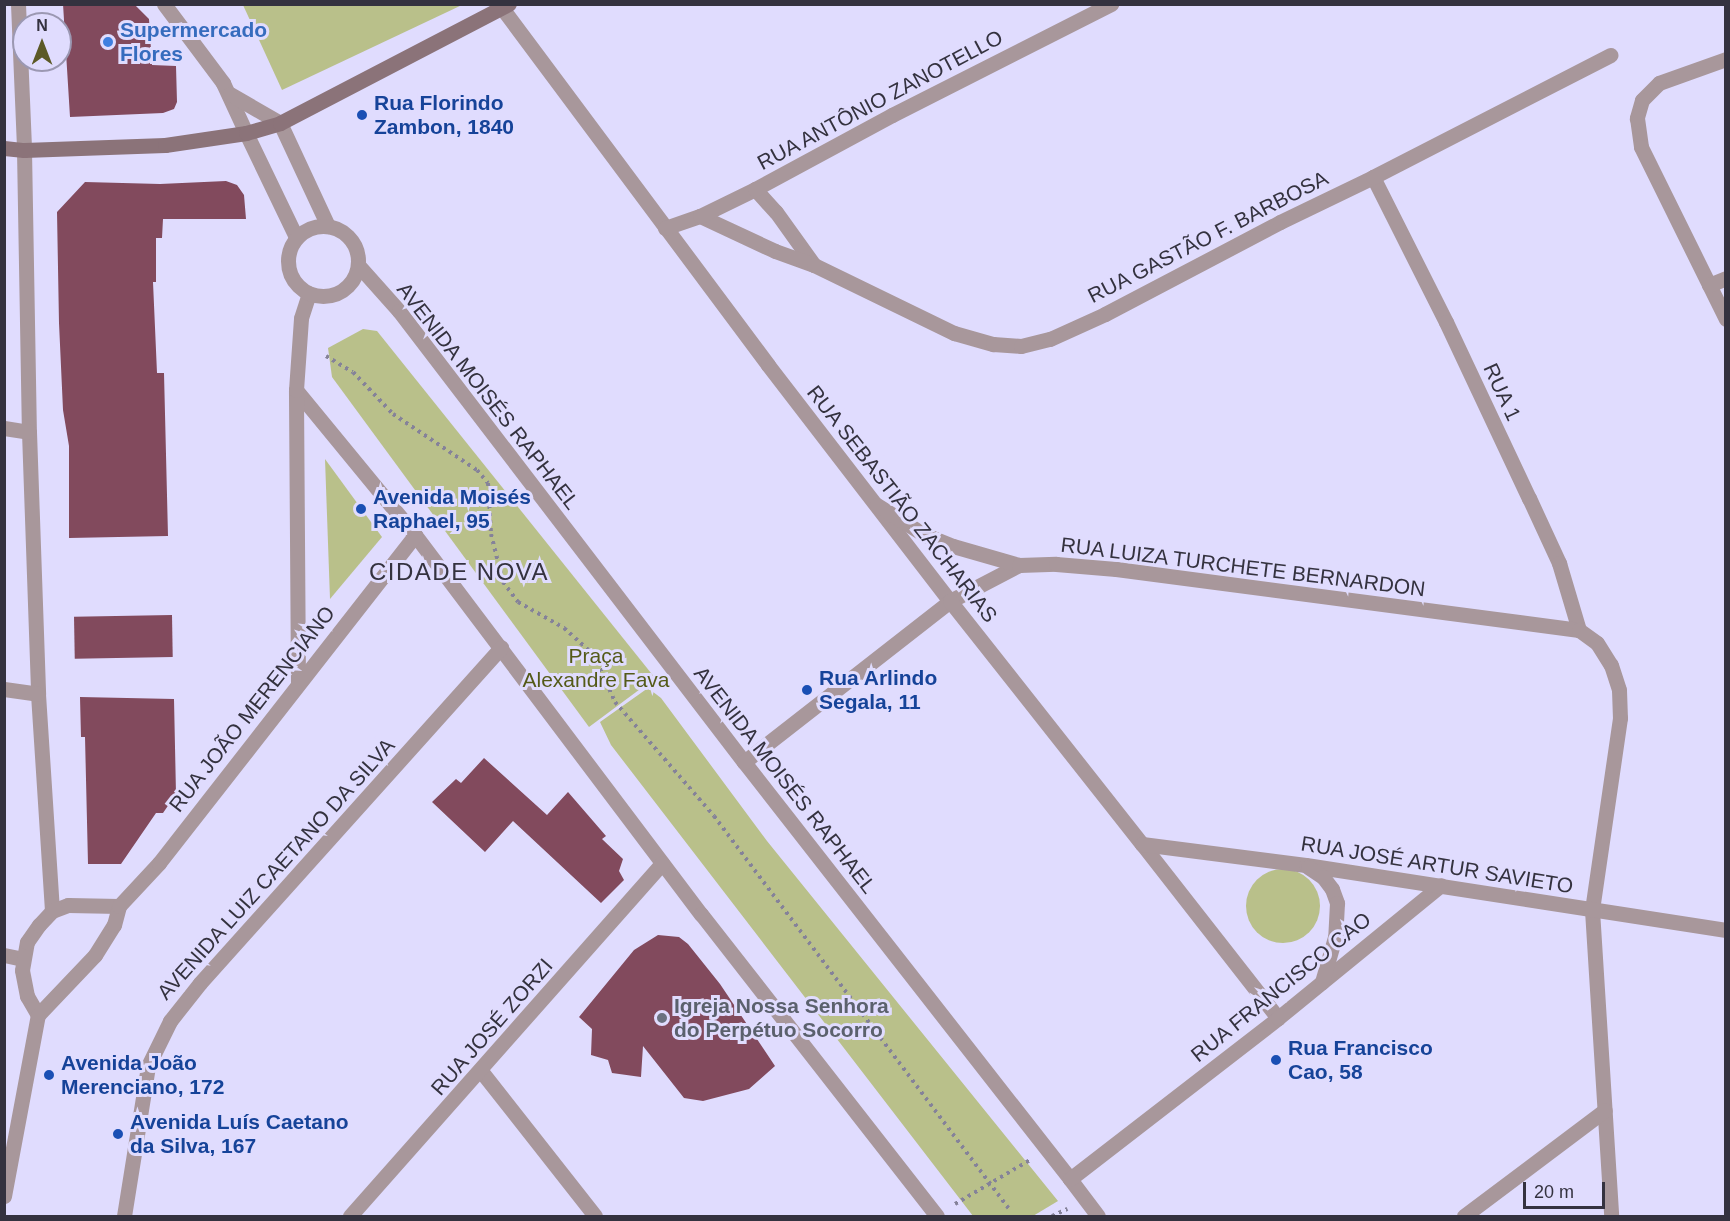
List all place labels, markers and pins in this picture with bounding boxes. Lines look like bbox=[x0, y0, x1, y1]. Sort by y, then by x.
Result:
place label: Supermercado Flores bbox=[120, 17, 267, 67]
marker: Supermercado Flores bbox=[101, 35, 115, 49]
place label: Rua Florindo Zambon, 1840 bbox=[374, 90, 514, 140]
marker: Rua Florindo Zambon, 1840 bbox=[355, 108, 369, 122]
place label: Avenida Moisés Raphael, 95 bbox=[373, 484, 531, 534]
marker: Avenida Moisés Raphael, 95 bbox=[354, 502, 368, 516]
place label: Rua Arlindo Segala, 11 bbox=[819, 665, 938, 715]
marker: Rua Arlindo Segala, 11 bbox=[800, 683, 814, 697]
place label: Igreja Nossa Senhora do Perpétuo Socorro bbox=[674, 993, 889, 1043]
marker: Igreja Nossa Senhora do Perpétuo Socorro bbox=[655, 1011, 669, 1025]
place label: Rua Francisco Cao, 58 bbox=[1288, 1035, 1433, 1085]
place label: Avenida João Merenciano, 172 bbox=[61, 1050, 224, 1100]
marker: Rua Francisco Cao, 58 bbox=[1269, 1053, 1283, 1067]
marker: Avenida João Merenciano, 172 bbox=[42, 1068, 56, 1082]
place label: Avenida Luís Caetano da Silva, 167 bbox=[130, 1109, 349, 1159]
marker: Avenida Luís Caetano da Silva, 167 bbox=[111, 1127, 125, 1141]

